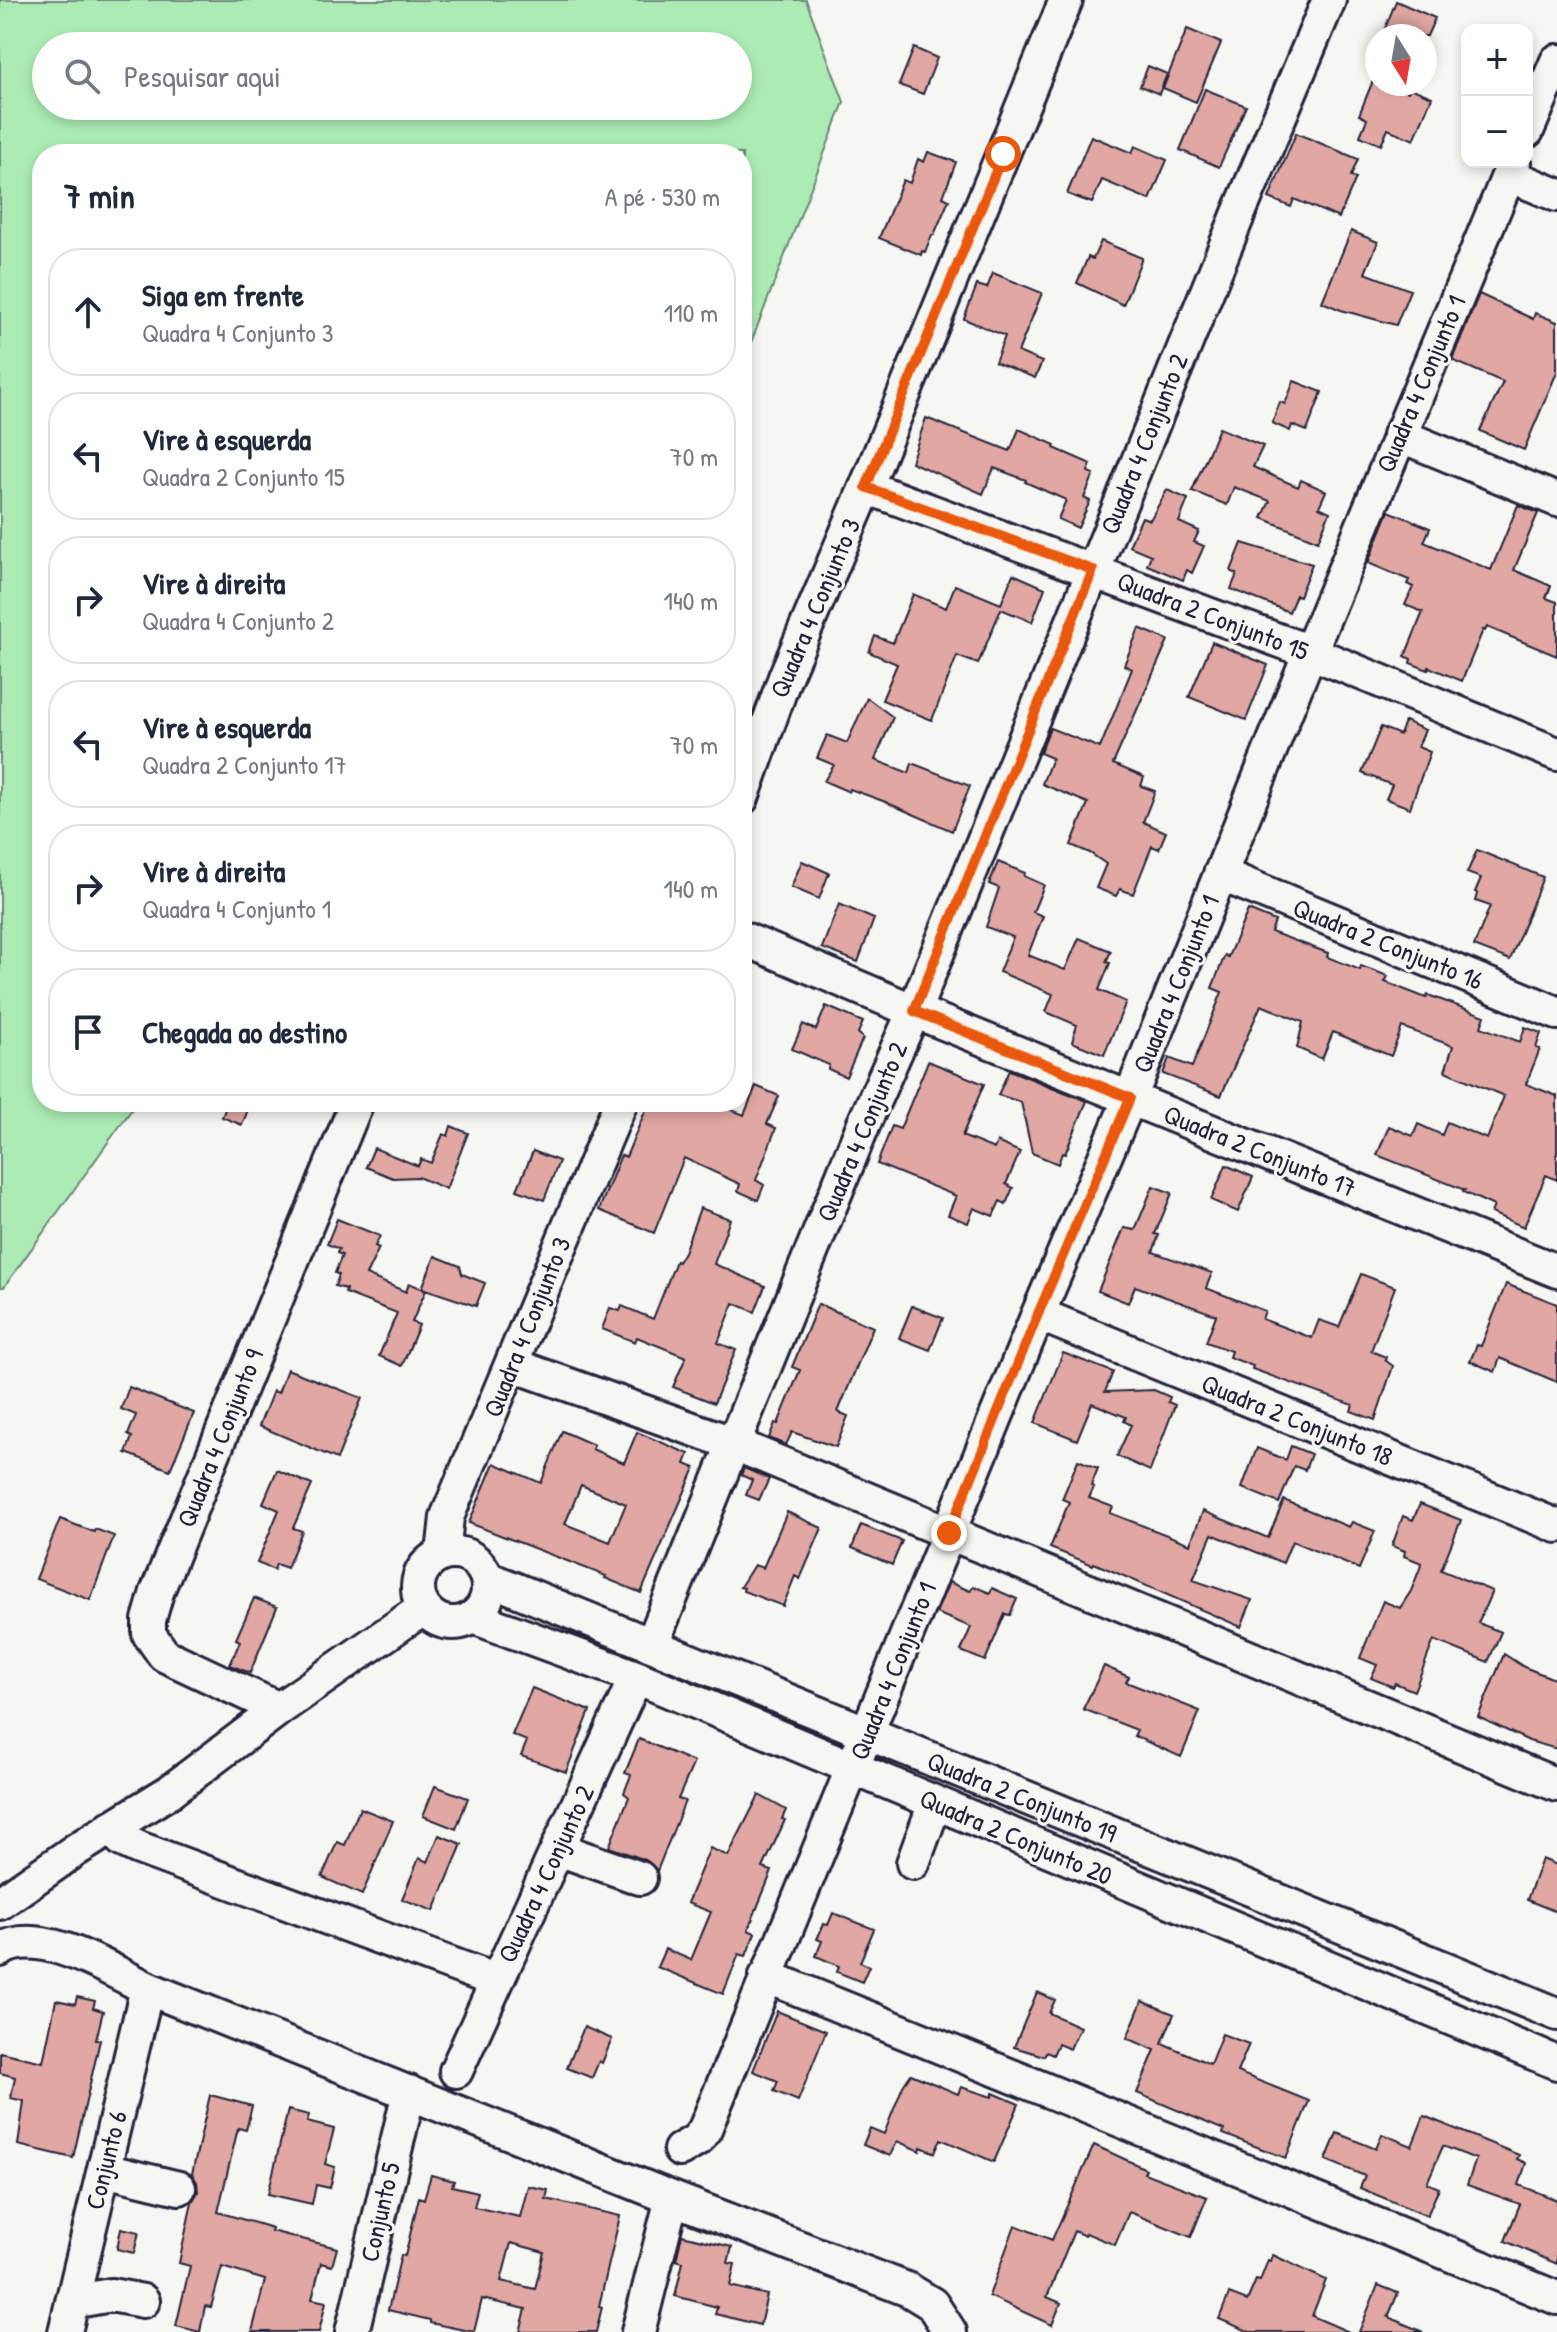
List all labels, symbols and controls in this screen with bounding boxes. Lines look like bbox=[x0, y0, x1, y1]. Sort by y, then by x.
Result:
north arrow bbox=[1365, 24, 1437, 96]
map controls bbox=[1461, 24, 1533, 168]
button: + bbox=[1461, 24, 1533, 96]
search box bbox=[32, 32, 752, 120]
icon: search bbox=[60, 54, 104, 98]
text: Pesquisar aqui bbox=[124, 56, 281, 96]
button: − bbox=[1461, 96, 1533, 168]
route start bbox=[985, 136, 1021, 172]
text: 7 min bbox=[64, 173, 135, 219]
text: A pé · 530 m bbox=[605, 179, 720, 214]
text: Siga em frente bbox=[142, 275, 304, 315]
icon: ahead bbox=[66, 290, 110, 334]
street label: Quadra 4 Conjunto 1 bbox=[1367, 290, 1474, 478]
text: 110 m bbox=[664, 295, 718, 330]
text: Quadra 4 Conjunto 3 bbox=[142, 315, 333, 350]
street label: Quadra 4 Conjunto 2 bbox=[1091, 348, 1196, 539]
text: Vire à esquerda bbox=[142, 419, 311, 459]
icon: left bbox=[66, 434, 110, 478]
text: 70 m bbox=[670, 439, 718, 474]
text: Quadra 2 Conjunto 15 bbox=[142, 459, 345, 494]
street label: Quadra 4 Conjunto 3 bbox=[761, 513, 868, 703]
text: Vire à direita bbox=[142, 563, 285, 603]
street label: Quadra 2 Conjunto 15 bbox=[1112, 563, 1314, 668]
icon: right bbox=[66, 578, 110, 622]
text: 140 m bbox=[664, 583, 718, 618]
text: Quadra 4 Conjunto 2 bbox=[142, 603, 334, 638]
text: Vire à esquerda bbox=[142, 707, 311, 747]
icon: left bbox=[66, 722, 110, 766]
text: 70 m bbox=[670, 727, 718, 762]
text: Quadra 2 Conjunto 17 bbox=[142, 747, 347, 782]
text: Vire à direita bbox=[142, 851, 285, 891]
icon: right bbox=[66, 866, 110, 910]
text: 140 m bbox=[664, 871, 718, 906]
street label: Quadra 2 Conjunto 16 bbox=[1288, 889, 1488, 998]
street label: Quadra 4 Conjunto 1 bbox=[1124, 890, 1227, 1078]
text: Quadra 4 Conjunto 1 bbox=[142, 891, 331, 926]
icon: arrive bbox=[66, 1010, 110, 1054]
text: Chegada ao destino bbox=[142, 1012, 347, 1052]
street label: Quadra 4 Conjunto 2 bbox=[808, 1037, 915, 1227]
street label: Quadra 2 Conjunto 17 bbox=[1159, 1096, 1362, 1205]
street label: Quadra 4 Conjunto 3 bbox=[474, 1231, 579, 1422]
street label: Quadra 4 Conjunto 9 bbox=[168, 1343, 271, 1532]
street label: Quadra 2 Conjunto 18 bbox=[1197, 1365, 1398, 1474]
route end bbox=[931, 1515, 967, 1551]
street label: Quadra 4 Conjunto 1 bbox=[841, 1577, 944, 1765]
street label: Quadra 2 Conjunto 19 bbox=[922, 1743, 1122, 1850]
street label: Quadra 4 Conjunto 2 bbox=[489, 1779, 602, 1968]
street label: Quadra 2 Conjunto 20 bbox=[915, 1780, 1118, 1893]
street label: Conjunto 6 bbox=[76, 2107, 135, 2213]
street label: Conjunto 5 bbox=[351, 2159, 408, 2265]

